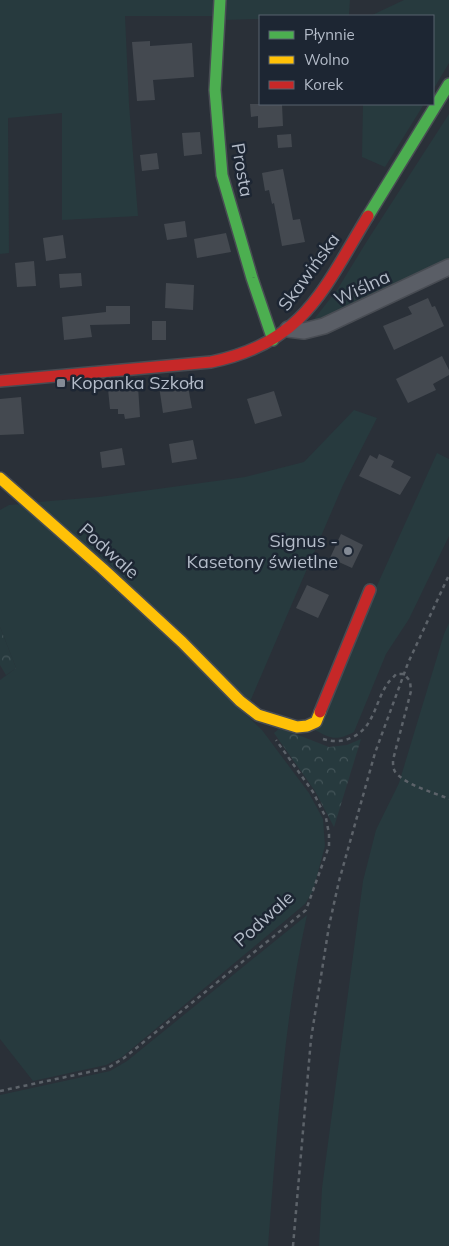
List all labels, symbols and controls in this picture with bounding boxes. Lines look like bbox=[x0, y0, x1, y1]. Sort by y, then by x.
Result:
legend bbox=[259, 15, 434, 105]
text: Płynnie bbox=[304, 25, 355, 44]
text: Wolno bbox=[304, 50, 349, 69]
text: Korek bbox=[304, 75, 343, 94]
street label: Prosta bbox=[226, 141, 259, 199]
street label: Skawińska bbox=[273, 228, 344, 315]
street label: Wiślna bbox=[330, 265, 393, 310]
place label: Kopanka Szkoła bbox=[71, 371, 204, 394]
marker: Kopanka Szkoła bbox=[55, 377, 67, 389]
street label: Podwale bbox=[75, 518, 144, 584]
place label: Signus - Kasetony świetlne bbox=[186, 529, 338, 573]
marker: Signus - Kasetony świetlne bbox=[342, 545, 354, 557]
street label: Podwale bbox=[229, 886, 298, 952]

